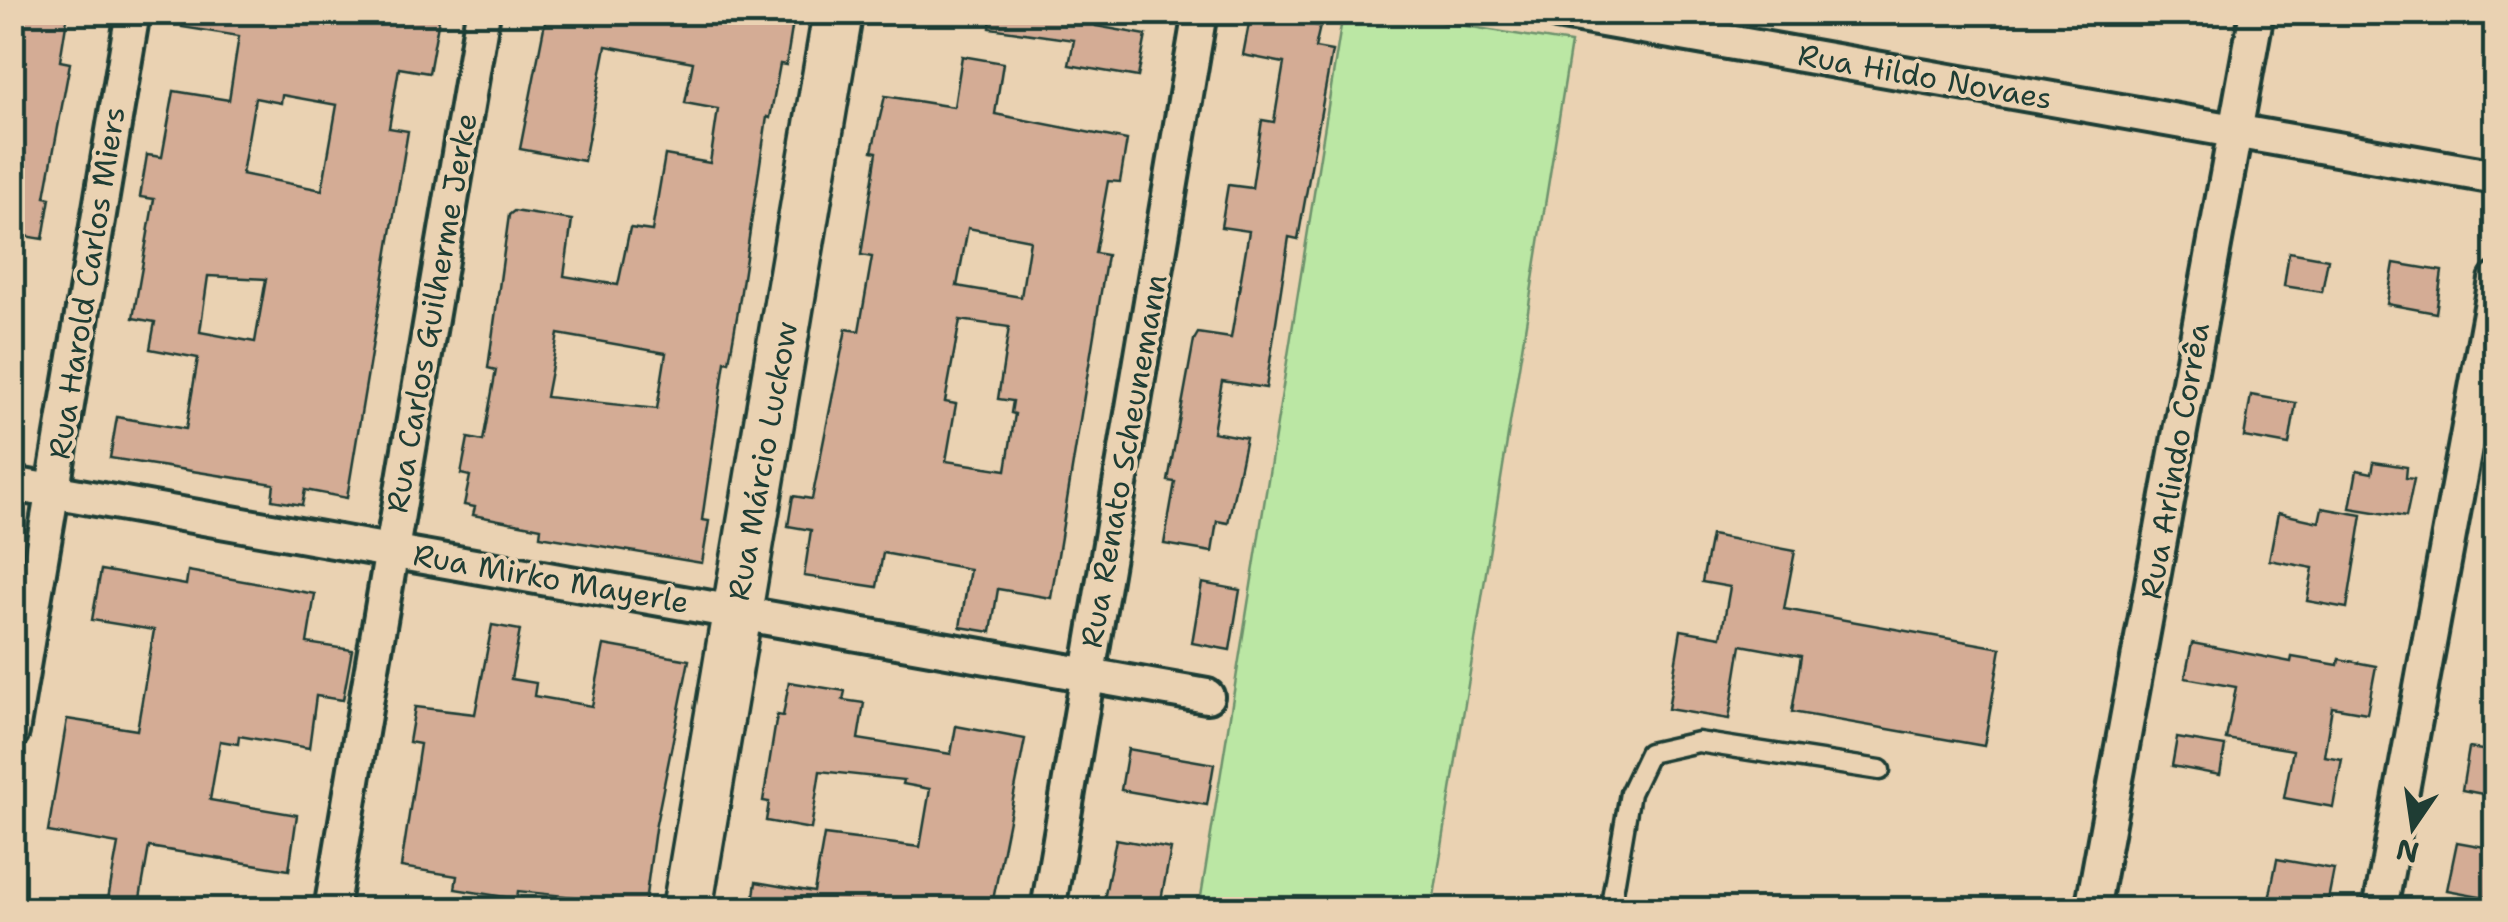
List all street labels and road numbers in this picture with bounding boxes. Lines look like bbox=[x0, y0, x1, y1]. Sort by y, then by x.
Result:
street label: Rua Hildo Novaes bbox=[1795, 34, 2055, 119]
street label: Rua Harold Carlos Miers bbox=[38, 104, 135, 462]
street label: Rua Carlos Guilherme Jerke bbox=[376, 110, 487, 516]
street label: Rua Renato Scheunemann bbox=[1070, 271, 1177, 651]
street label: Rua Márcio Luckow bbox=[718, 318, 807, 604]
street label: Rua Arlindo Corrêa bbox=[2130, 319, 2219, 602]
street label: Rua Mirko Mayerle bbox=[410, 534, 692, 623]

